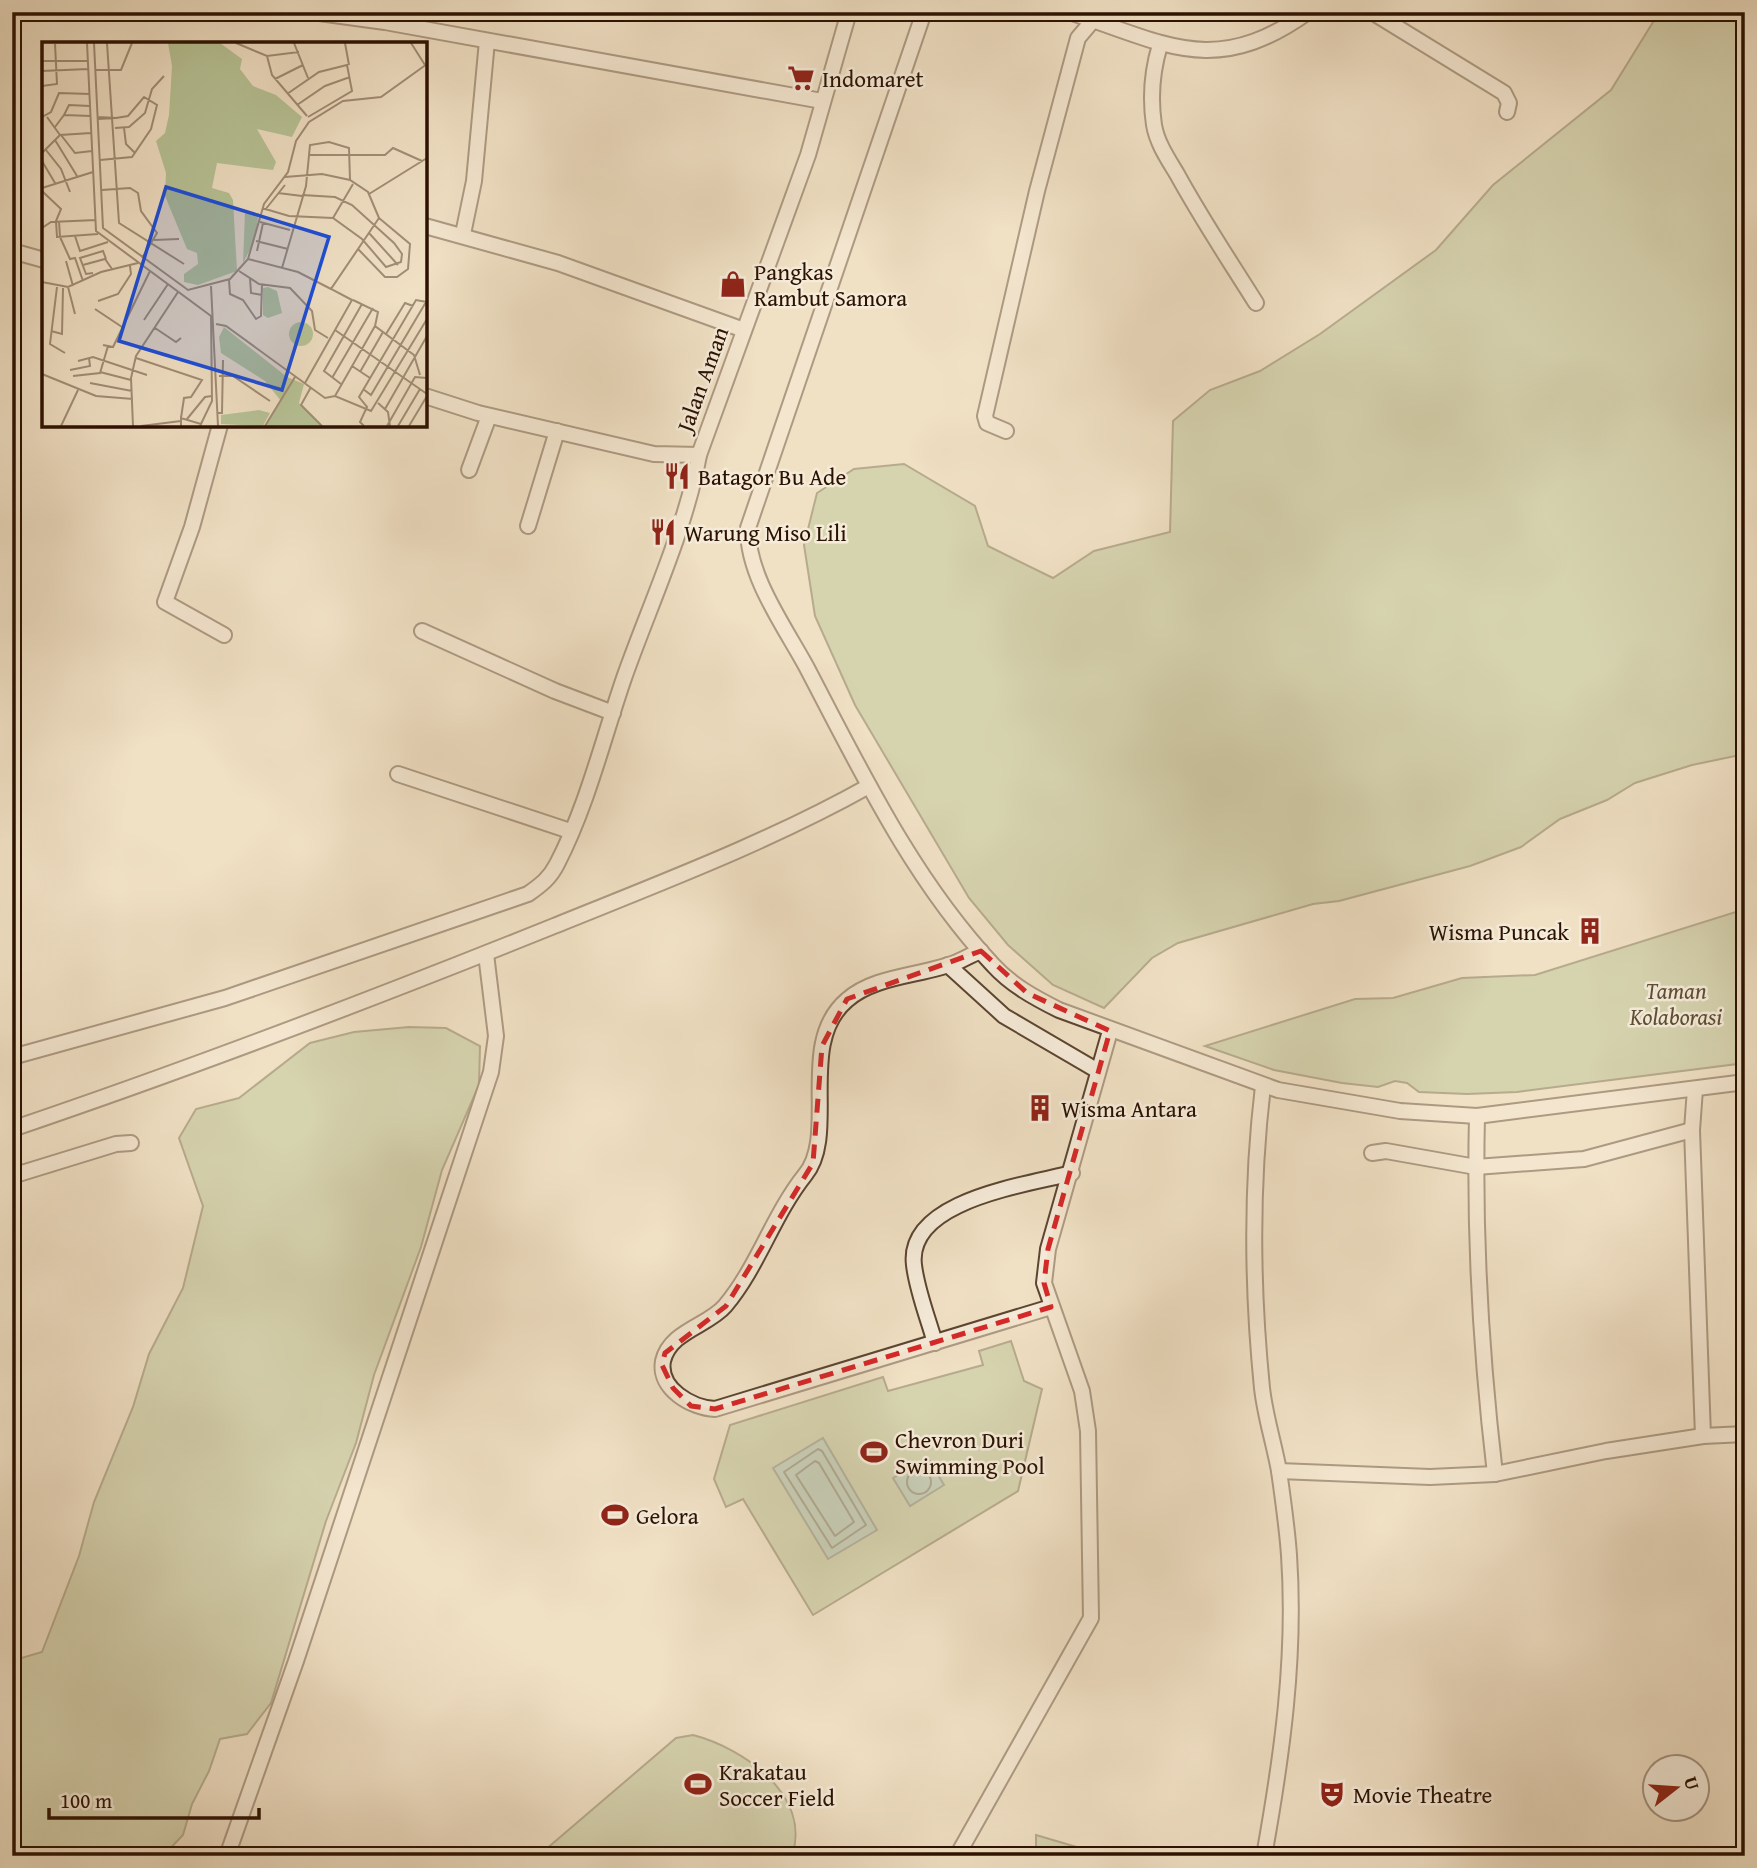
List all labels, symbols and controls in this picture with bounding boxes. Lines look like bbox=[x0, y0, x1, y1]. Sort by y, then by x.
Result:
inset map bbox=[42, 42, 427, 427]
place label: Indomaret bbox=[822, 62, 924, 95]
supermarket icon: Indomaret bbox=[786, 63, 816, 93]
place label: Pangkas Rambut Samora bbox=[754, 255, 907, 314]
shop icon: Pangkas Rambut Samora bbox=[718, 269, 748, 299]
street label: Jalan Aman bbox=[667, 322, 736, 439]
place label: Batagor Bu Ade bbox=[698, 460, 846, 493]
restaurant icon: Batagor Bu Ade bbox=[662, 461, 692, 491]
place label: Warung Miso Lili bbox=[684, 516, 847, 549]
restaurant icon: Warung Miso Lili bbox=[648, 517, 678, 547]
place label: Wisma Puncak bbox=[1429, 915, 1569, 948]
building icon: Wisma Puncak bbox=[1575, 916, 1605, 946]
park label: Taman Kolaborasi bbox=[1629, 974, 1722, 1033]
place label: Wisma Antara bbox=[1061, 1092, 1197, 1125]
building icon: Wisma Antara bbox=[1025, 1093, 1055, 1123]
place label: Chevron Duri Swimming Pool bbox=[895, 1423, 1045, 1482]
sports icon: Chevron Duri Swimming Pool bbox=[859, 1437, 889, 1467]
place label: Gelora bbox=[636, 1499, 699, 1532]
sports icon: Gelora bbox=[600, 1500, 630, 1530]
north arrow bbox=[1642, 1752, 1712, 1822]
place label: Krakatau Soccer Field bbox=[719, 1755, 836, 1814]
sports icon: Krakatau Soccer Field bbox=[683, 1769, 713, 1799]
text: U bbox=[1677, 1773, 1708, 1793]
scale bar bbox=[49, 1777, 259, 1821]
place label: Movie Theatre bbox=[1353, 1778, 1492, 1811]
theatre icon: Movie Theatre bbox=[1317, 1779, 1347, 1809]
text: 100 m bbox=[60, 1785, 112, 1816]

